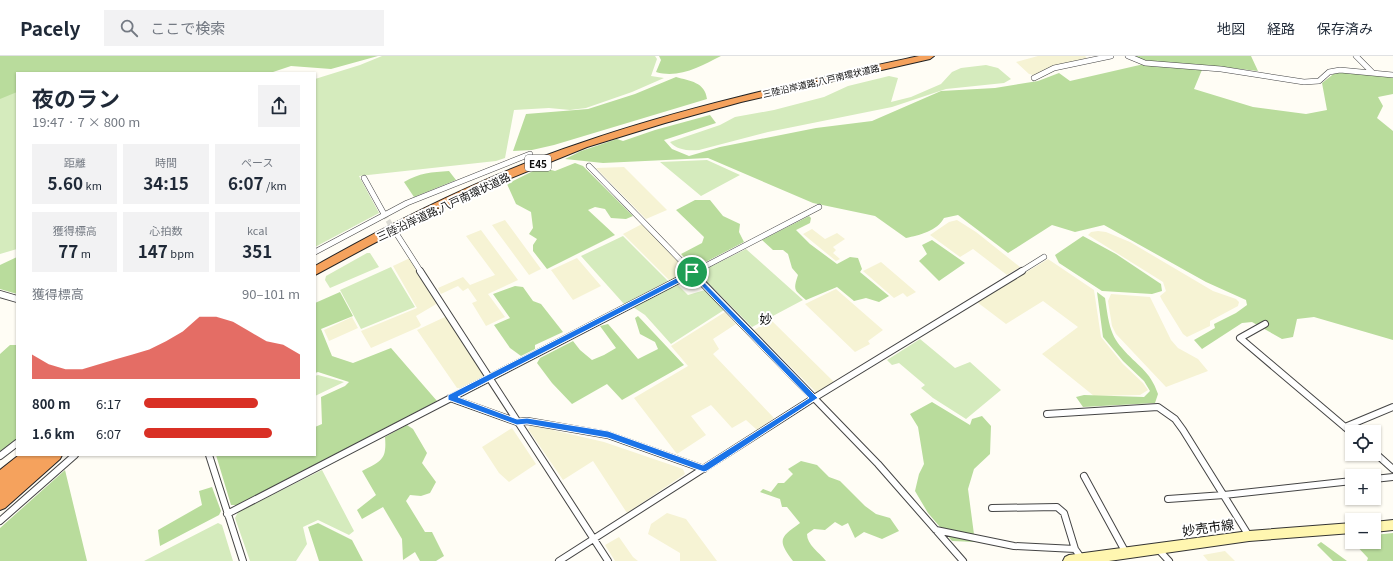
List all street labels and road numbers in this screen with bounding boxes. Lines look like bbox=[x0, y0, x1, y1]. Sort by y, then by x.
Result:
street label: 三陸沿岸道路;八戸南環状道路 bbox=[761, 61, 881, 101]
road number: E45 bbox=[525, 155, 551, 171]
street label: 三陸沿岸道路;八戸南環状道路 bbox=[373, 168, 513, 244]
street label: 妙売市線 bbox=[1181, 514, 1235, 540]

